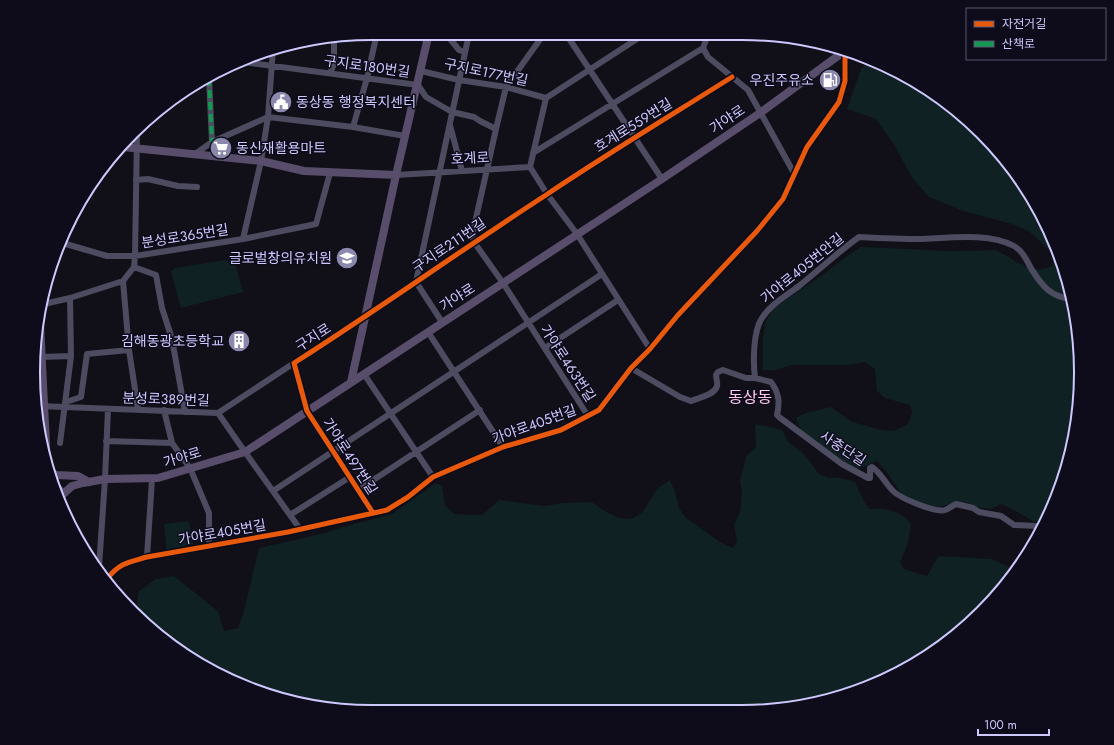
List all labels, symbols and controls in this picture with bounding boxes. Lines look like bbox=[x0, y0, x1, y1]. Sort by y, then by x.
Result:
legend bbox=[966, 8, 1106, 60]
text: 자전거길 bbox=[1002, 15, 1046, 33]
text: 산책로 bbox=[1002, 35, 1035, 53]
street label: 구지로180번길 bbox=[323, 50, 411, 82]
street label: 구지로177번길 bbox=[442, 53, 530, 91]
fuel station icon: 우진주유소 bbox=[817, 67, 843, 93]
place label: 우진주유소 bbox=[750, 70, 814, 90]
public building icon: 동상동 행정복지센터 bbox=[268, 89, 294, 115]
place label: 동상동 행정복지센터 bbox=[296, 92, 416, 112]
street label: 호계로559번길 bbox=[590, 93, 676, 157]
street label: 가야로 bbox=[705, 100, 749, 138]
supermarket icon: 동신재활용마트 bbox=[208, 135, 234, 161]
place label: 동신재활용마트 bbox=[236, 138, 326, 158]
street label: 호계로 bbox=[450, 147, 490, 169]
street label: 구지로211번길 bbox=[408, 213, 490, 277]
street label: 분성로365번길 bbox=[140, 219, 230, 253]
street label: 가야로405번안길 bbox=[756, 228, 848, 308]
school or university icon: 글로벌창의유치원 bbox=[334, 245, 360, 271]
place label: 글로벌창의유치원 bbox=[229, 248, 332, 268]
street label: 가야로 bbox=[435, 278, 479, 316]
street label: 구지로 bbox=[291, 318, 335, 356]
street label: 가야로463번길 bbox=[536, 321, 600, 405]
building icon: 김해동광초등학교 bbox=[226, 328, 252, 354]
place label: 김해동광초등학교 bbox=[121, 331, 224, 351]
district label: 동상동 bbox=[728, 386, 772, 409]
street label: 분성로389번길 bbox=[122, 387, 210, 411]
street label: 가야로405번길 bbox=[489, 399, 579, 449]
street label: 가야로497번길 bbox=[318, 414, 382, 498]
street label: 사충단길 bbox=[816, 426, 870, 470]
street label: 가야로 bbox=[161, 442, 204, 472]
street label: 가야로405번길 bbox=[177, 514, 267, 550]
scale bar bbox=[978, 711, 1049, 737]
text: 100 m bbox=[984, 716, 1017, 734]

